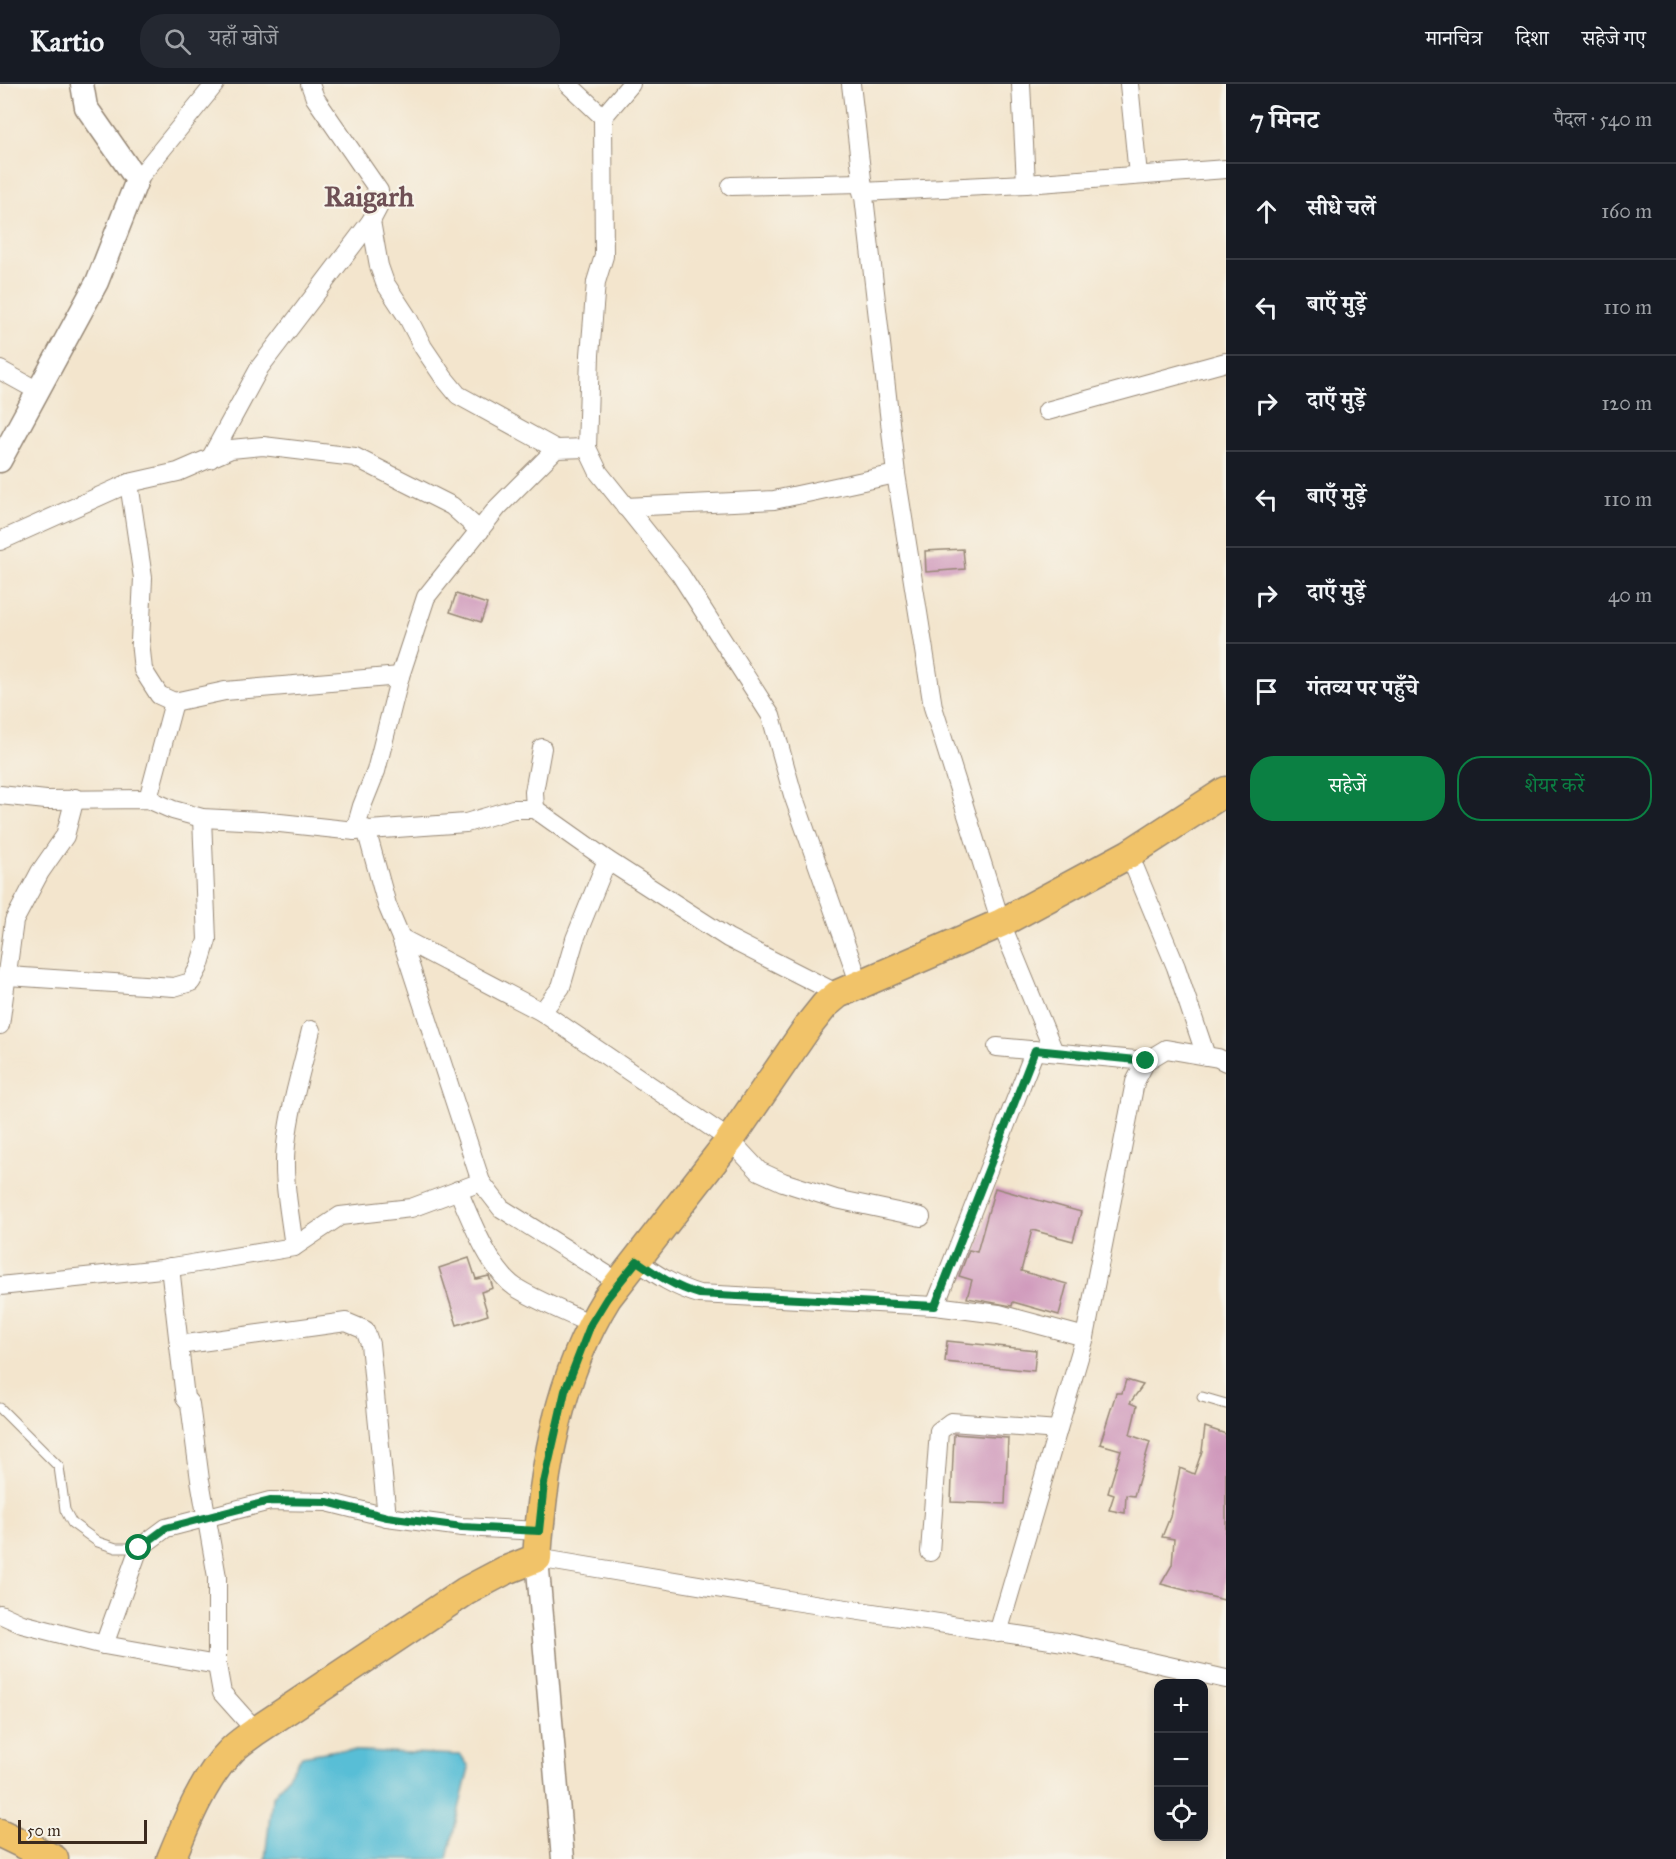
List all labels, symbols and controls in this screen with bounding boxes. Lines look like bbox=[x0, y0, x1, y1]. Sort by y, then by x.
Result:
search box bbox=[140, 14, 560, 68]
text: Kartio bbox=[30, 24, 104, 59]
text: यहाँ खोजें bbox=[209, 24, 278, 51]
icon: search bbox=[161, 25, 194, 58]
text: मानचित्र bbox=[1425, 25, 1482, 51]
text: दिशा bbox=[1515, 25, 1549, 51]
text: सहेजे गए bbox=[1582, 25, 1646, 51]
text: 7 मिनट bbox=[1250, 103, 1319, 135]
text: पैदल · 540 m bbox=[1554, 107, 1652, 131]
district label: Raigarh bbox=[324, 179, 414, 214]
text: सीधे चलें bbox=[1307, 194, 1376, 221]
icon: ahead bbox=[1250, 195, 1283, 228]
text: 160 m bbox=[1601, 199, 1652, 223]
text: बाएँ मुड़ें bbox=[1307, 290, 1366, 317]
icon: left bbox=[1250, 291, 1283, 324]
text: 110 m bbox=[1604, 295, 1652, 319]
text: दाएँ मुड़ें bbox=[1307, 386, 1366, 413]
icon: right bbox=[1250, 387, 1283, 420]
text: 120 m bbox=[1601, 391, 1652, 415]
text: बाएँ मुड़ें bbox=[1307, 482, 1366, 509]
icon: left bbox=[1250, 483, 1283, 516]
text: 110 m bbox=[1604, 487, 1652, 511]
text: दाएँ मुड़ें bbox=[1307, 578, 1366, 605]
icon: right bbox=[1250, 579, 1283, 612]
text: 40 m bbox=[1608, 583, 1652, 607]
text: गंतव्य पर पहुँचे bbox=[1307, 674, 1418, 701]
icon: arrive bbox=[1250, 675, 1283, 708]
button: सहेजें bbox=[1250, 756, 1445, 821]
button: शेयर करें bbox=[1457, 756, 1652, 821]
route end bbox=[1132, 1047, 1158, 1073]
route start bbox=[125, 1534, 151, 1560]
map controls bbox=[1154, 1679, 1208, 1841]
button: + bbox=[1154, 1679, 1208, 1733]
button: − bbox=[1154, 1733, 1208, 1787]
button: locate bbox=[1154, 1787, 1208, 1841]
scale bar bbox=[18, 1817, 147, 1844]
text: 50 m bbox=[27, 1821, 61, 1840]

